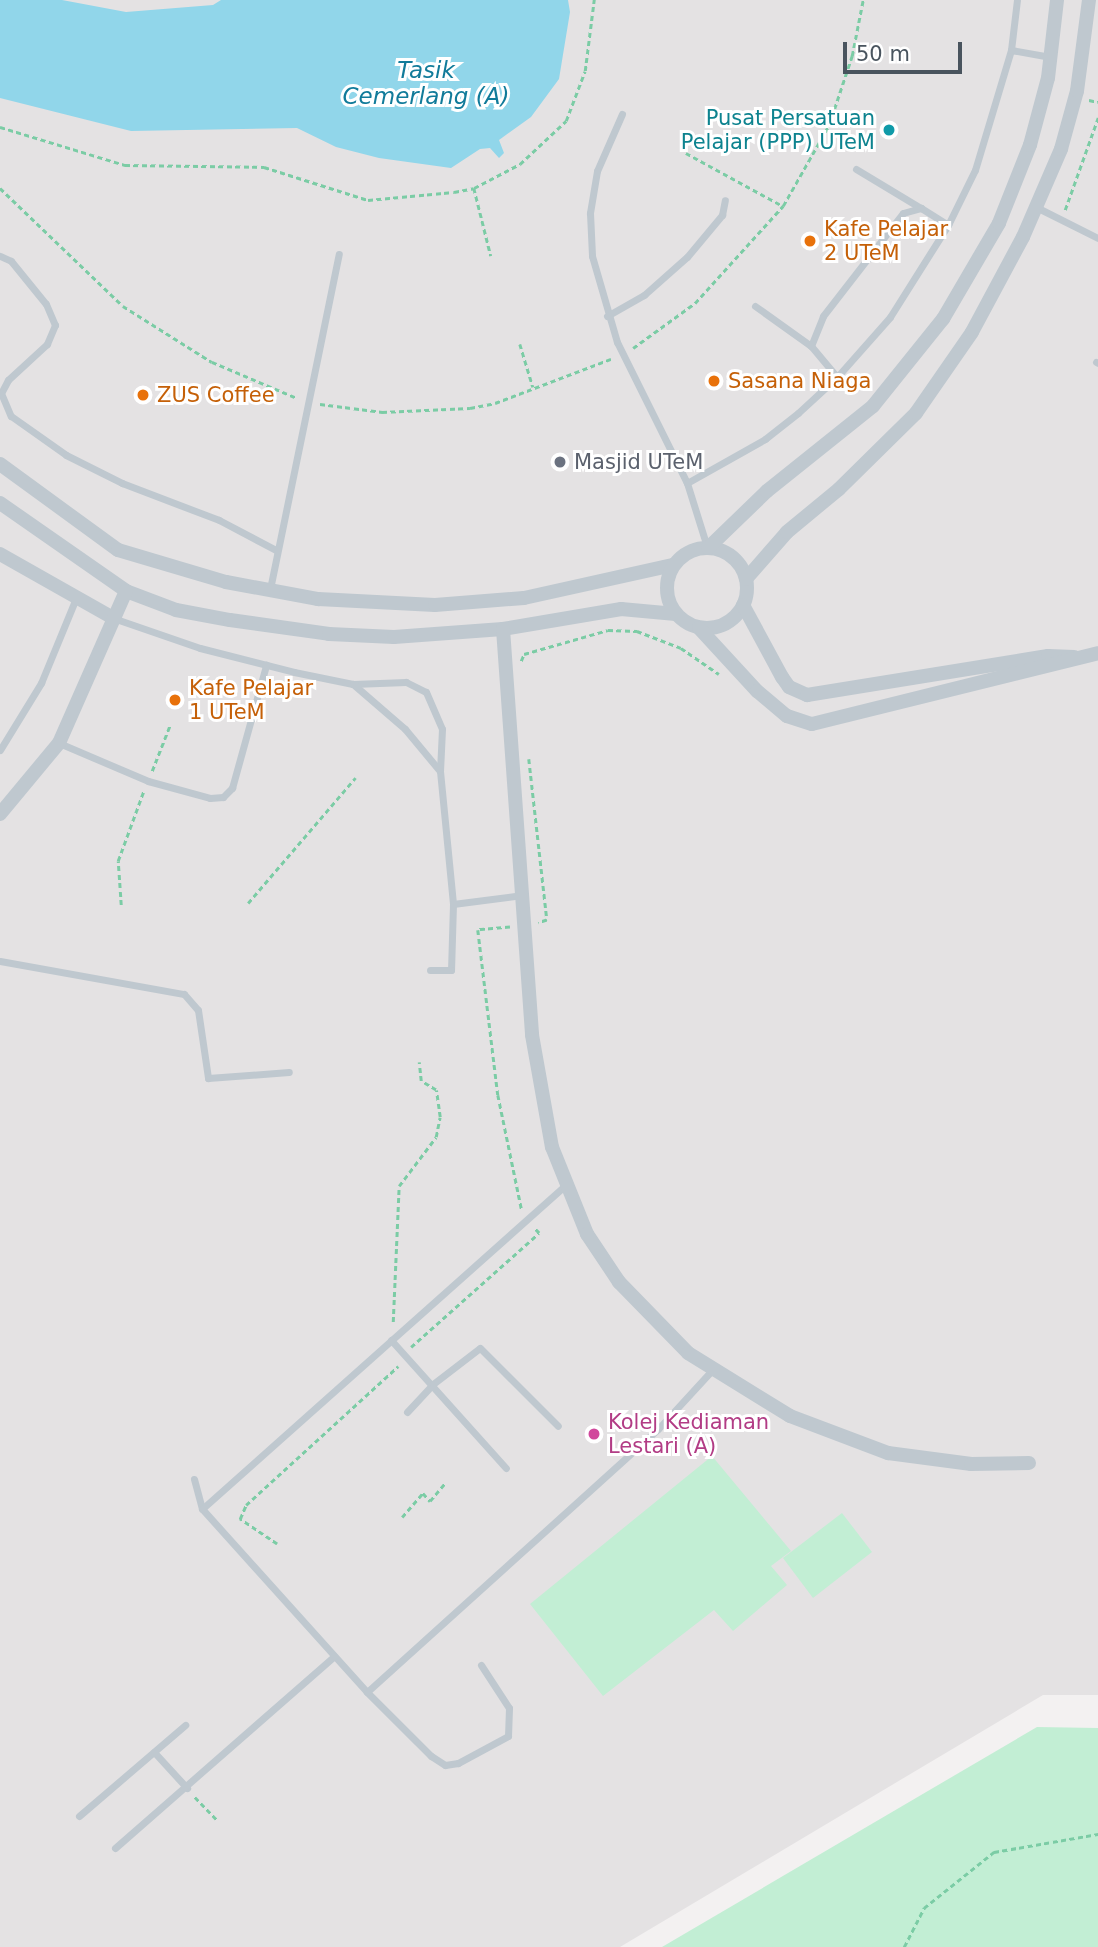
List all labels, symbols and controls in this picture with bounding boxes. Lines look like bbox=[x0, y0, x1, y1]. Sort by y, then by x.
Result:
scale bar bbox=[846, 28, 965, 72]
text: 50 m bbox=[856, 42, 910, 66]
water label: Tasik Cemerlang (A) bbox=[343, 56, 509, 110]
place label: Pusat Persatuan Pelajar (PPP) UTeM bbox=[681, 105, 875, 155]
marker: Pusat Persatuan Pelajar (PPP) UTeM bbox=[881, 122, 897, 138]
place label: Kafe Pelajar 2 UTeM bbox=[824, 216, 948, 266]
marker: Kafe Pelajar 2 UTeM bbox=[802, 233, 818, 249]
place label: Sasana Niaga bbox=[728, 368, 871, 394]
marker: Sasana Niaga bbox=[706, 373, 722, 389]
place label: ZUS Coffee bbox=[157, 382, 275, 408]
marker: ZUS Coffee bbox=[135, 387, 151, 403]
place label: Masjid UTeM bbox=[574, 449, 703, 475]
marker: Masjid UTeM bbox=[552, 454, 568, 470]
place label: Kafe Pelajar 1 UTeM bbox=[189, 675, 313, 725]
marker: Kafe Pelajar 1 UTeM bbox=[167, 692, 183, 708]
place label: Kolej Kediaman Lestari (A) bbox=[608, 1409, 769, 1459]
marker: Kolej Kediaman Lestari (A) bbox=[586, 1426, 602, 1442]

